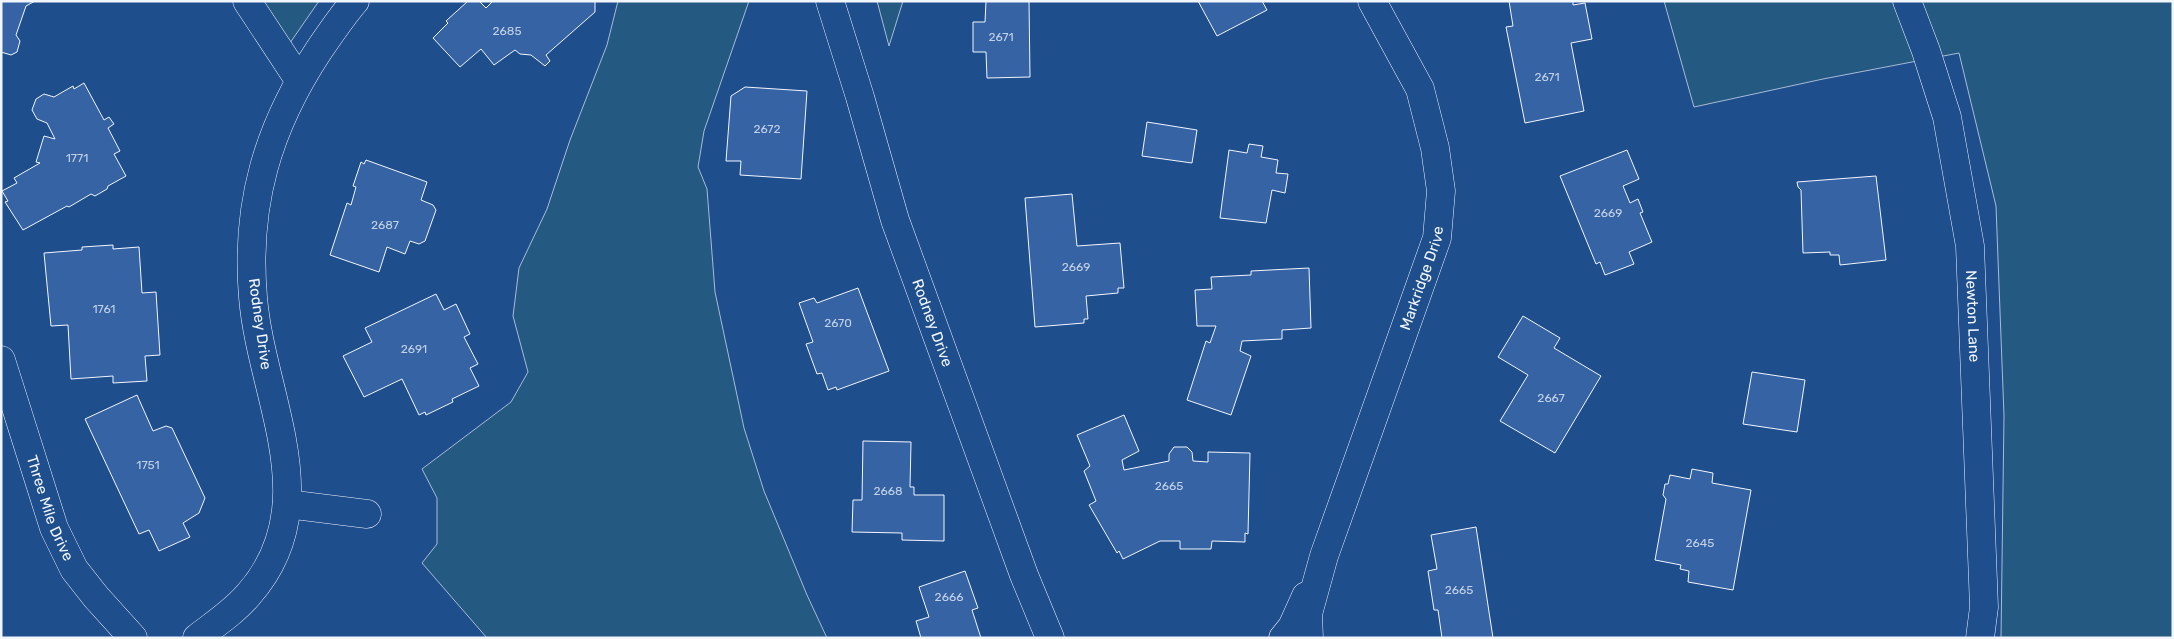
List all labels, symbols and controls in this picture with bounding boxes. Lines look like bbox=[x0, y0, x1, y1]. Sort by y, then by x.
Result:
house number: 2685 bbox=[492, 24, 522, 38]
house number: 2671 bbox=[988, 30, 1014, 44]
house number: 2671 bbox=[1534, 70, 1560, 84]
house number: 2672 bbox=[753, 122, 781, 136]
house number: 1771 bbox=[66, 151, 88, 165]
house number: 2669 bbox=[1594, 206, 1622, 220]
house number: 2687 bbox=[371, 218, 399, 232]
street label: Markridge Drive bbox=[1396, 225, 1447, 333]
house number: 2669 bbox=[1062, 260, 1090, 274]
street label: Newton Lane bbox=[1962, 270, 1984, 363]
street label: Rodney Drive bbox=[245, 277, 275, 371]
street label: Rodney Drive bbox=[908, 277, 957, 369]
house number: 1761 bbox=[92, 302, 116, 316]
house number: 2670 bbox=[824, 316, 852, 330]
house number: 2691 bbox=[401, 342, 427, 356]
house number: 2667 bbox=[1537, 391, 1565, 405]
street label: Three Mile Drive bbox=[23, 453, 78, 564]
house number: 1751 bbox=[136, 458, 160, 472]
house number: 2665 bbox=[1155, 479, 1183, 493]
house number: 2668 bbox=[873, 484, 903, 498]
house number: 2645 bbox=[1686, 536, 1714, 550]
house number: 2665 bbox=[1445, 583, 1473, 597]
house number: 2666 bbox=[935, 590, 963, 604]

